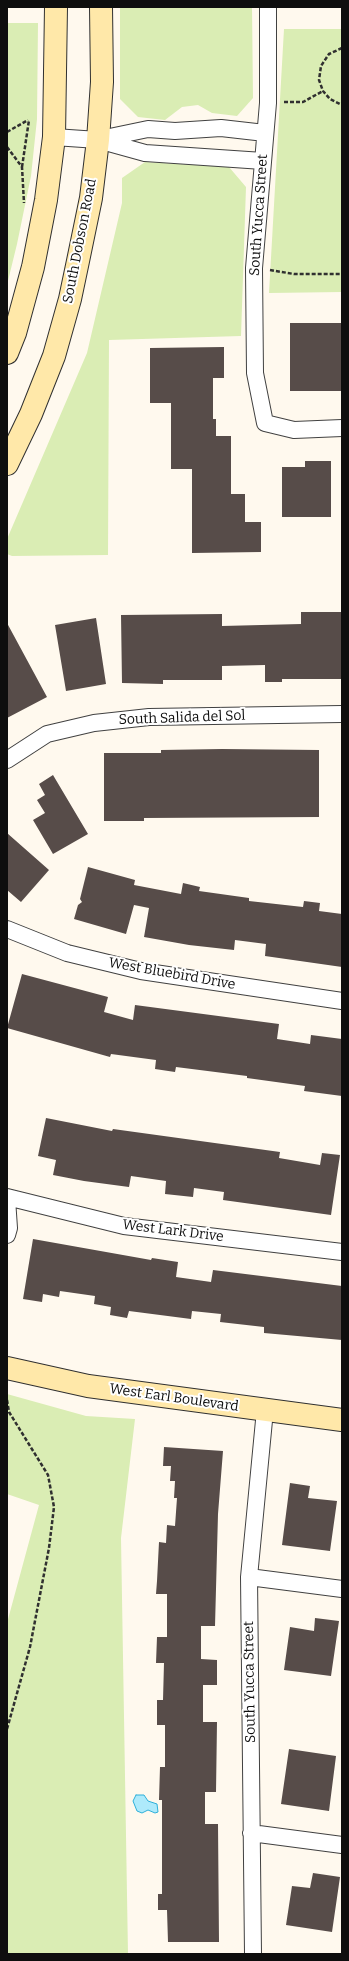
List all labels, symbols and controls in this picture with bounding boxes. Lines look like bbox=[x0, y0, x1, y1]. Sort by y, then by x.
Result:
street label: South Yucca Street bbox=[246, 153, 272, 277]
street label: South Dobson Road bbox=[60, 177, 100, 305]
street label: South Salida del Sol bbox=[118, 707, 246, 729]
street label: West Bluebird Drive bbox=[107, 955, 237, 993]
street label: West Lark Drive bbox=[121, 1216, 225, 1246]
street label: West Earl Boulevard bbox=[108, 1381, 240, 1415]
street label: South Yucca Street bbox=[241, 1621, 259, 1743]

